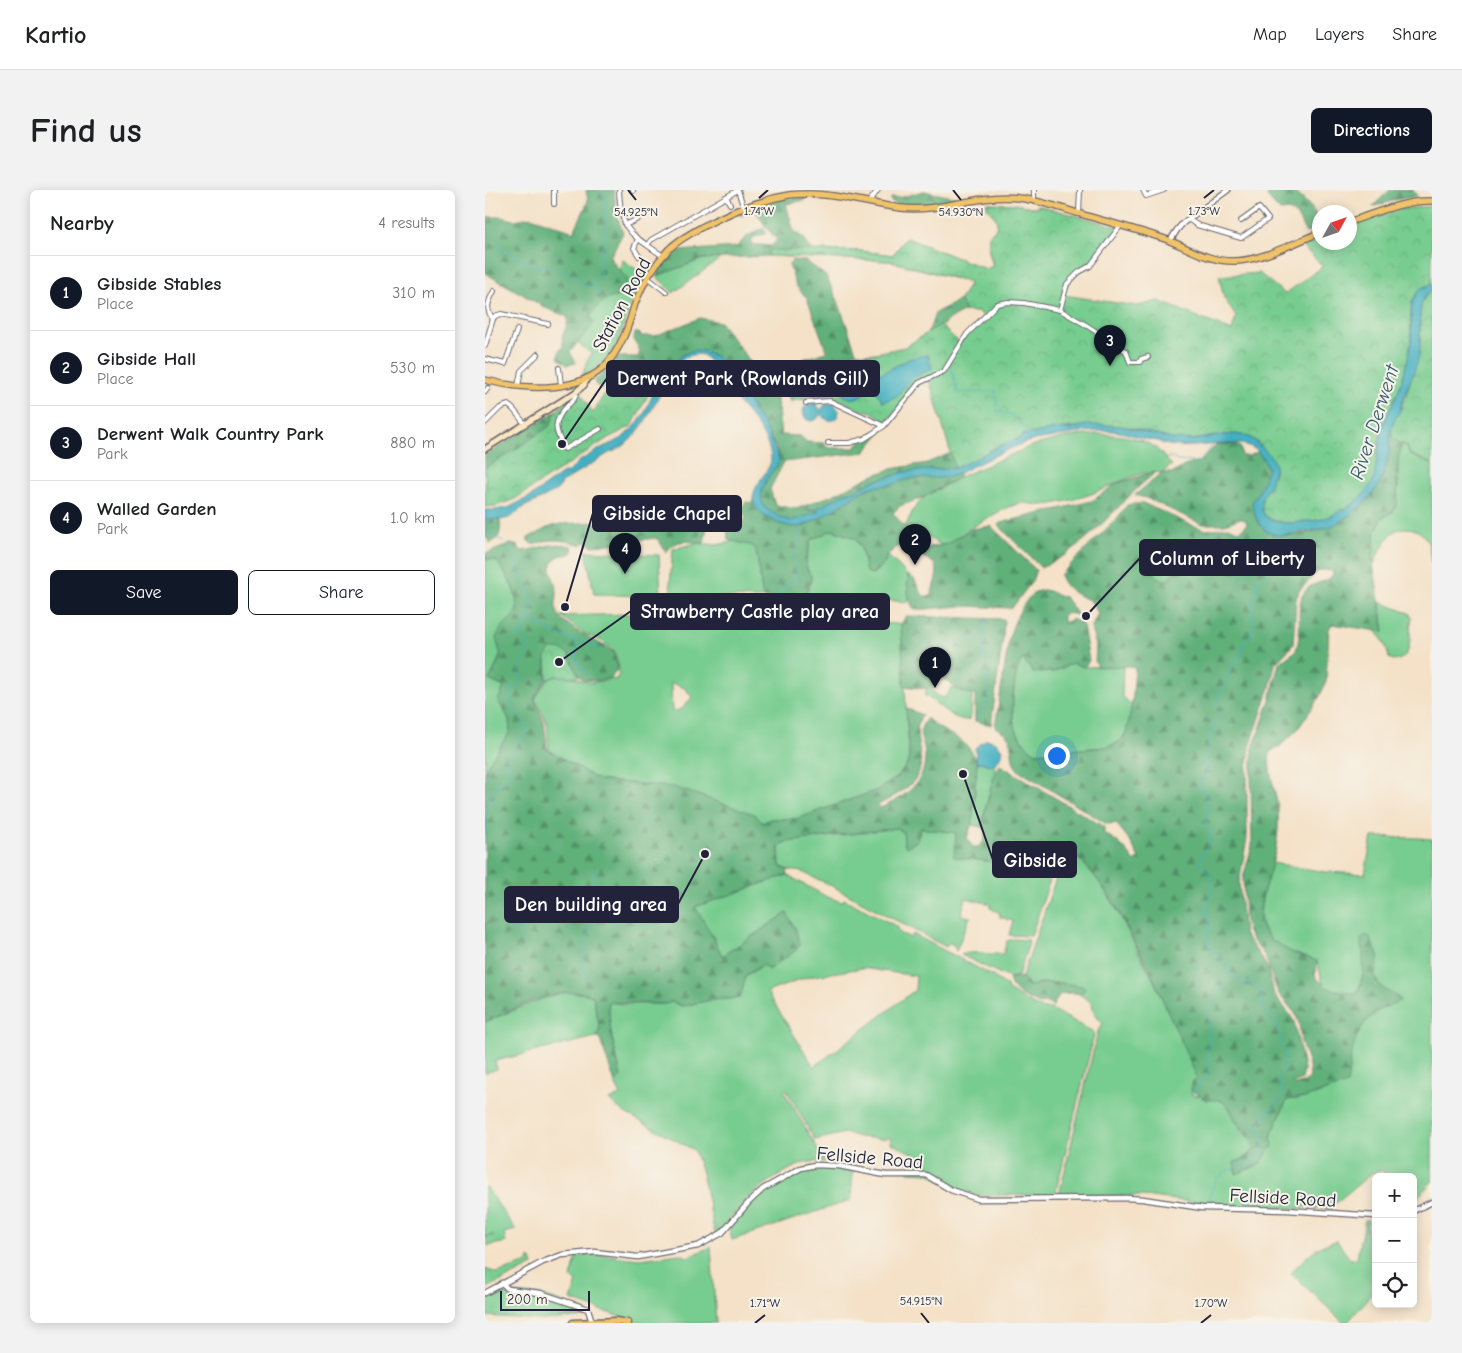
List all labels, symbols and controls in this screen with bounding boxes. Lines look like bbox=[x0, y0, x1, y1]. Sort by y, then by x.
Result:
text: Kartio bbox=[25, 21, 87, 49]
text: Map bbox=[1253, 24, 1287, 45]
text: Layers bbox=[1315, 24, 1364, 45]
text: Share bbox=[1392, 24, 1437, 45]
button: Directions bbox=[1311, 108, 1432, 153]
text: Find us bbox=[30, 110, 142, 151]
text: 1.74°W bbox=[744, 204, 775, 218]
text: 1.73°W bbox=[1188, 204, 1220, 218]
text: 54.925°N bbox=[614, 205, 658, 219]
text: 54.930°N bbox=[939, 205, 983, 219]
north arrow bbox=[1312, 205, 1357, 250]
text: Nearby bbox=[50, 211, 114, 235]
text: 4 results bbox=[378, 214, 435, 232]
street label: Station Road bbox=[588, 254, 656, 355]
text: Gibside Stables bbox=[97, 273, 221, 295]
text: 1 bbox=[63, 284, 69, 302]
text: 310 m bbox=[392, 284, 435, 302]
text: Place bbox=[97, 295, 133, 313]
pin: 3 bbox=[1094, 325, 1126, 366]
text: Gibside Hall bbox=[97, 348, 196, 370]
text: 2 bbox=[62, 359, 70, 377]
text: 530 m bbox=[390, 359, 435, 377]
water label: River Derwent bbox=[1345, 360, 1404, 482]
callout: Derwent Park (Rowlands Gill) bbox=[607, 361, 879, 396]
text: Derwent Park (Rowlands Gill) bbox=[617, 367, 869, 390]
text: Place bbox=[97, 370, 133, 388]
text: Derwent Walk Country Park bbox=[97, 423, 323, 445]
text: 3 bbox=[62, 434, 70, 452]
text: 880 m bbox=[390, 434, 435, 452]
text: Park bbox=[97, 445, 128, 463]
callout: Gibside Chapel bbox=[593, 496, 741, 531]
text: Walled Garden bbox=[97, 498, 217, 520]
text: Gibside Chapel bbox=[603, 502, 731, 525]
text: 4 bbox=[62, 509, 70, 527]
text: 1.0 km bbox=[390, 509, 435, 527]
text: Park bbox=[97, 520, 128, 538]
pin: 2 bbox=[899, 524, 931, 565]
pin: 4 bbox=[609, 533, 641, 574]
callout: Column of Liberty bbox=[1140, 540, 1315, 575]
text: Column of Liberty bbox=[1150, 547, 1305, 570]
button: Save bbox=[50, 570, 238, 615]
button: Share bbox=[248, 570, 435, 615]
callout: Strawberry Castle play area bbox=[631, 594, 889, 629]
text: Strawberry Castle play area bbox=[641, 600, 879, 623]
pin: 1 bbox=[919, 647, 951, 688]
your location bbox=[1044, 743, 1070, 769]
callout: Gibside bbox=[993, 842, 1076, 877]
text: Gibside bbox=[1003, 849, 1067, 872]
callout: Den building area bbox=[505, 887, 678, 922]
text: Den building area bbox=[515, 893, 667, 916]
street label: Fellside Road bbox=[816, 1142, 924, 1174]
map controls bbox=[1372, 1173, 1417, 1308]
button: + bbox=[1372, 1173, 1417, 1218]
street label: Fellside Road bbox=[1229, 1184, 1337, 1212]
button: − bbox=[1372, 1218, 1417, 1263]
button: locate bbox=[1372, 1263, 1417, 1308]
scale bar bbox=[500, 1288, 590, 1311]
text: 200 m bbox=[507, 1291, 548, 1308]
text: 54.915°N bbox=[900, 1294, 942, 1308]
text: 1.71°W bbox=[750, 1296, 781, 1310]
text: 1.70°W bbox=[1195, 1296, 1228, 1310]

